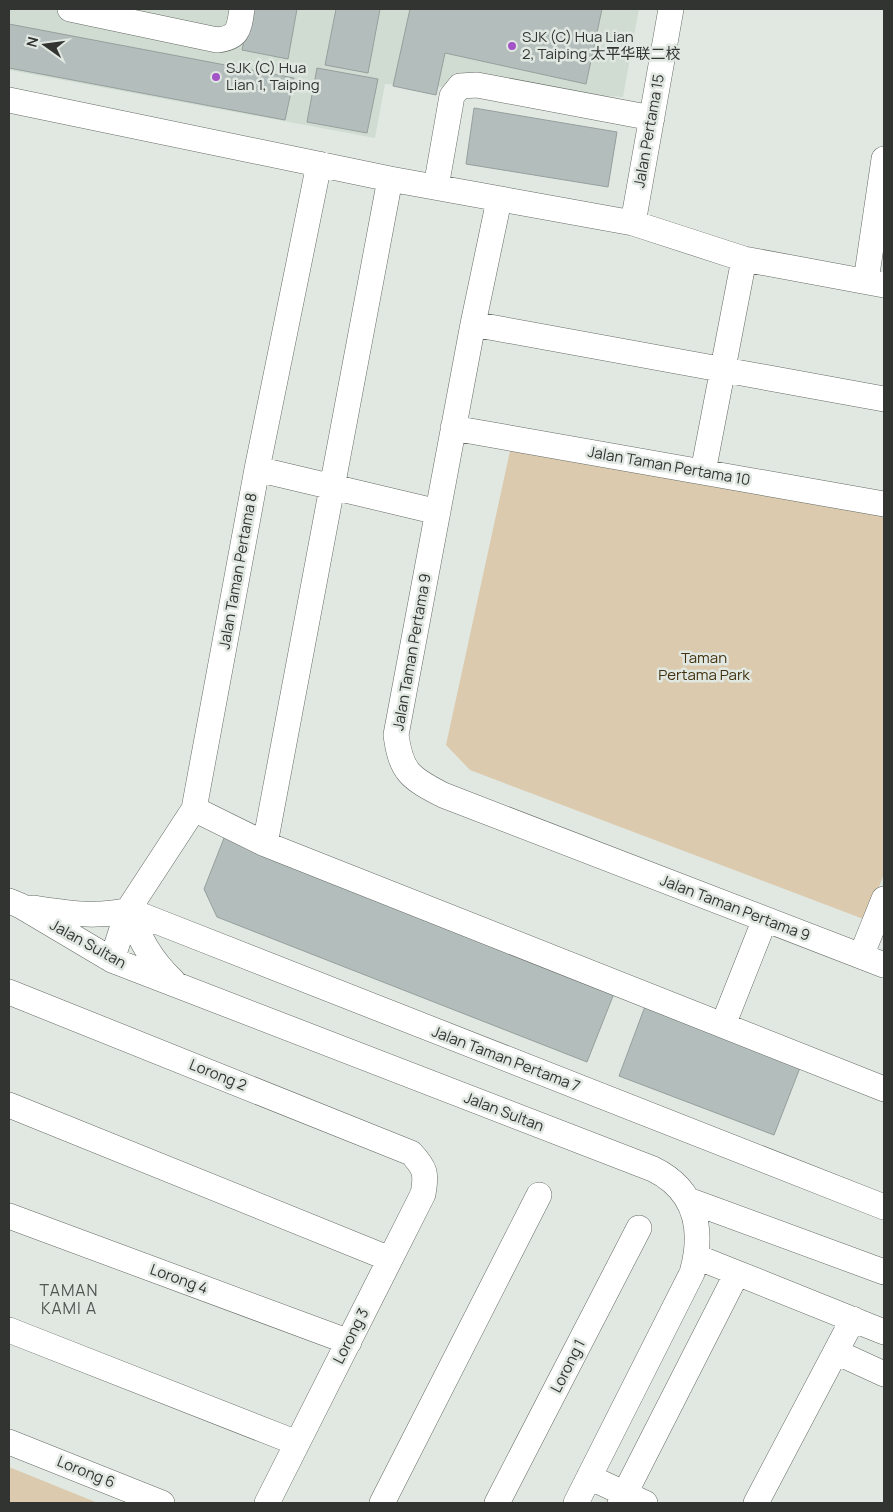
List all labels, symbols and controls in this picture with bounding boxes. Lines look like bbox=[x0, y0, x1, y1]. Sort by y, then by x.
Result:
north arrow bbox=[20, 20, 70, 70]
place label: SJK (C) Hua Lian 2, Taiping 太平华联二校 bbox=[522, 26, 680, 64]
text: N bbox=[21, 35, 42, 49]
marker: SJK (C) Hua Lian 2, Taiping 太平华联二校 bbox=[506, 40, 518, 52]
place label: SJK (C) Hua Lian 1, Taiping bbox=[226, 57, 320, 95]
marker: SJK (C) Hua Lian 1, Taiping bbox=[210, 71, 222, 83]
street label: Jalan Pertama 15 bbox=[628, 72, 669, 189]
street label: Jalan Taman Pertama 10 bbox=[586, 441, 752, 490]
street label: Jalan Taman Pertama 8 bbox=[213, 491, 262, 651]
street label: Jalan Taman Pertama 9 bbox=[387, 572, 436, 732]
park label: Taman Pertama Park bbox=[658, 647, 750, 685]
street label: Jalan Taman Pertama 9 bbox=[657, 869, 813, 946]
street label: Jalan Sultan bbox=[46, 914, 130, 973]
street label: Jalan Taman Pertama 7 bbox=[429, 1021, 583, 1097]
street label: Lorong 2 bbox=[186, 1054, 250, 1096]
street label: Jalan Sultan bbox=[461, 1087, 547, 1136]
street label: Lorong 4 bbox=[147, 1258, 211, 1299]
district label: TAMAN KAMI A bbox=[40, 1279, 98, 1319]
street label: Lorong 3 bbox=[328, 1304, 373, 1367]
street label: Lorong 1 bbox=[545, 1335, 590, 1396]
street label: Lorong 6 bbox=[54, 1450, 118, 1493]

